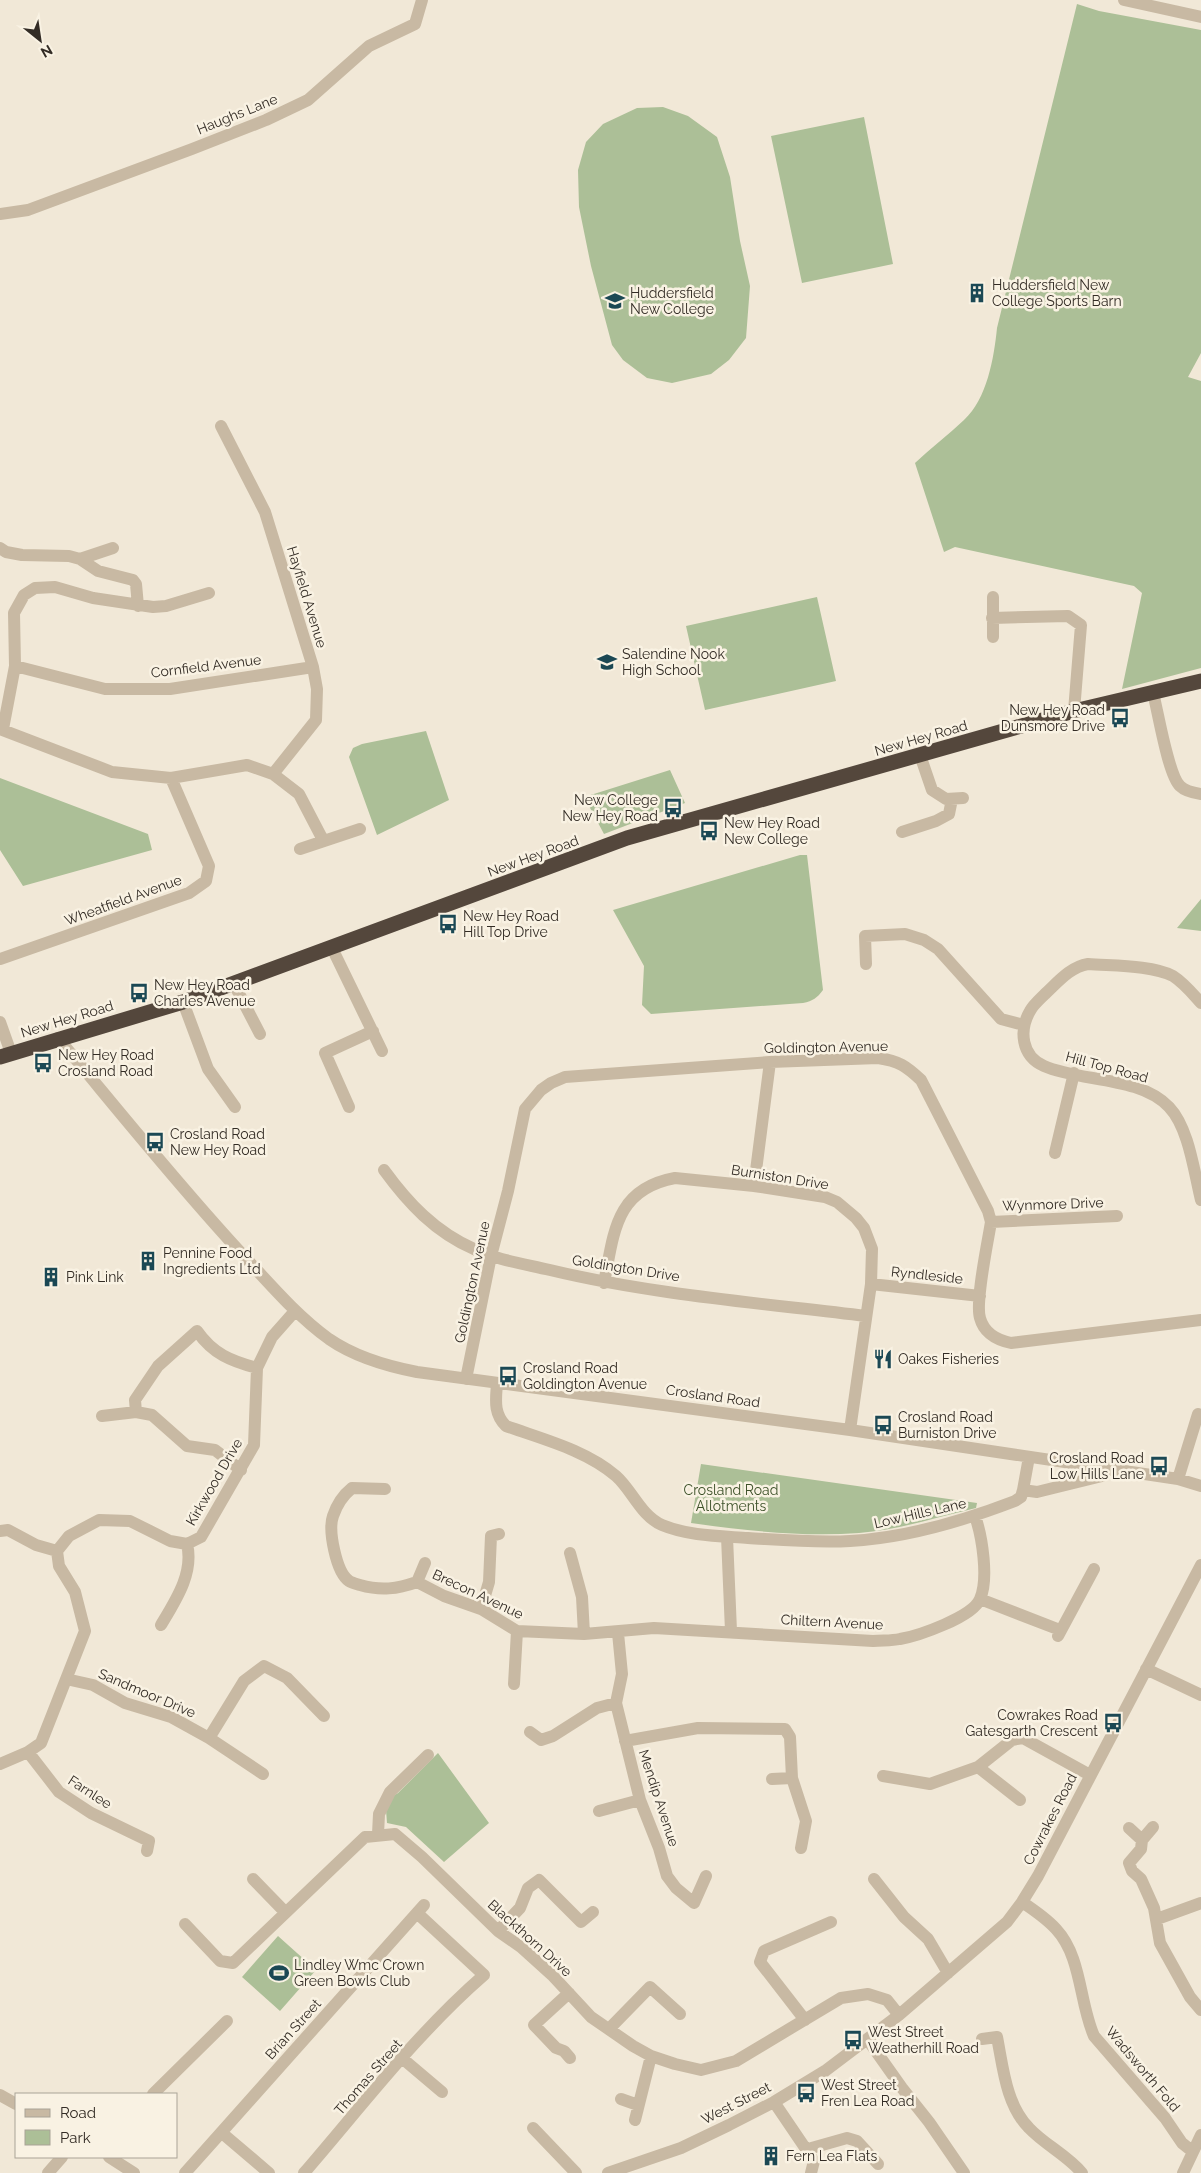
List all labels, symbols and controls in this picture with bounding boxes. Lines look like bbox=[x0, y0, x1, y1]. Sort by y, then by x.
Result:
north arrow bbox=[15, 15, 65, 65]
text: N bbox=[38, 42, 55, 61]
street label: Haughs Lane bbox=[194, 91, 280, 137]
place label: Huddersfield New College Sports Barn bbox=[992, 277, 1122, 309]
building icon: Huddersfield New College Sports Barn bbox=[966, 282, 988, 304]
place label: Huddersfield New College bbox=[630, 285, 714, 317]
school or university icon: Huddersfield New College bbox=[604, 290, 626, 312]
street label: Hayfield Avenue bbox=[284, 544, 330, 650]
place label: Salendine Nook High School bbox=[622, 646, 725, 678]
street label: Cornfield Avenue bbox=[150, 651, 262, 681]
school or university icon: Salendine Nook High School bbox=[596, 651, 618, 673]
place label: New Hey Road Dunsmore Drive bbox=[1001, 702, 1105, 734]
bus stop icon: New Hey Road Dunsmore Drive bbox=[1109, 707, 1131, 729]
street label: New Hey Road bbox=[873, 717, 969, 759]
place label: New College New Hey Road bbox=[562, 792, 658, 824]
bus stop icon: New College New Hey Road bbox=[662, 797, 684, 819]
place label: New Hey Road New College bbox=[724, 815, 820, 847]
bus stop icon: New Hey Road New College bbox=[698, 820, 720, 842]
street label: New Hey Road bbox=[485, 832, 581, 880]
street label: Wheatfield Avenue bbox=[62, 871, 184, 929]
place label: New Hey Road Hill Top Drive bbox=[463, 908, 559, 940]
bus stop icon: New Hey Road Hill Top Drive bbox=[437, 913, 459, 935]
place label: New Hey Road Charles Avenue bbox=[154, 977, 255, 1009]
bus stop icon: New Hey Road Charles Avenue bbox=[128, 982, 150, 1004]
street label: New Hey Road bbox=[19, 997, 115, 1041]
street label: Goldington Avenue bbox=[764, 1038, 888, 1056]
place label: New Hey Road Crosland Road bbox=[58, 1047, 154, 1079]
street label: Hill Top Road bbox=[1064, 1048, 1150, 1086]
bus stop icon: New Hey Road Crosland Road bbox=[32, 1052, 54, 1074]
place label: Crosland Road New Hey Road bbox=[170, 1126, 266, 1158]
bus stop icon: Crosland Road New Hey Road bbox=[144, 1131, 166, 1153]
street label: Burniston Drive bbox=[730, 1161, 830, 1193]
street label: Wynmore Drive bbox=[1002, 1194, 1104, 1214]
street label: Goldington Avenue bbox=[451, 1220, 493, 1344]
place label: Pennine Food Ingredients Ltd bbox=[163, 1245, 261, 1277]
building icon: Pennine Food Ingredients Ltd bbox=[137, 1250, 159, 1272]
street label: Goldington Drive bbox=[571, 1252, 681, 1284]
street label: Ryndleside bbox=[890, 1263, 964, 1287]
building icon: Pink Link bbox=[40, 1266, 62, 1288]
place label: Pink Link bbox=[66, 1269, 124, 1285]
restaurant icon: Oakes Fisheries bbox=[872, 1348, 894, 1370]
place label: Oakes Fisheries bbox=[898, 1351, 999, 1367]
place label: Crosland Road Goldington Avenue bbox=[523, 1360, 647, 1392]
bus stop icon: Crosland Road Goldington Avenue bbox=[497, 1365, 519, 1387]
street label: Crosland Road bbox=[665, 1381, 761, 1411]
place label: Crosland Road Burniston Drive bbox=[898, 1409, 997, 1441]
bus stop icon: Crosland Road Burniston Drive bbox=[872, 1414, 894, 1436]
street label: Kirkwood Drive bbox=[183, 1436, 245, 1528]
place label: Crosland Road Low Hills Lane bbox=[1049, 1450, 1144, 1482]
bus stop icon: Crosland Road Low Hills Lane bbox=[1148, 1455, 1170, 1477]
park label: Crosland Road Allotments bbox=[684, 1482, 778, 1514]
street label: Low Hills Lane bbox=[872, 1495, 968, 1531]
street label: Brecon Avenue bbox=[430, 1566, 526, 1622]
street label: Chiltern Avenue bbox=[780, 1611, 884, 1633]
street label: Sandmoor Drive bbox=[96, 1665, 198, 1721]
place label: Cowrakes Road Gatesgarth Crescent bbox=[965, 1707, 1098, 1739]
bus stop icon: Cowrakes Road Gatesgarth Crescent bbox=[1102, 1712, 1124, 1734]
street label: Mendip Avenue bbox=[636, 1747, 682, 1849]
street label: Cowrakes Road bbox=[1020, 1770, 1080, 1868]
street label: Farnlee bbox=[65, 1772, 115, 1812]
street label: Blackthorn Drive bbox=[485, 1896, 575, 1980]
place label: Lindley Wmc Crown Green Bowls Club bbox=[294, 1957, 424, 1989]
sports icon: Lindley Wmc Crown Green Bowls Club bbox=[268, 1962, 290, 1984]
street label: Brian Street bbox=[262, 1995, 324, 2062]
street label: Wadsworth Fold bbox=[1103, 2023, 1183, 2115]
place label: West Street Weatherhill Road bbox=[868, 2024, 979, 2056]
bus stop icon: West Street Weatherhill Road bbox=[842, 2029, 864, 2051]
street label: Thomas Street bbox=[331, 2036, 405, 2118]
place label: West Street Fren Lea Road bbox=[821, 2077, 914, 2109]
street label: West Street bbox=[699, 2079, 774, 2127]
bus stop icon: West Street Fren Lea Road bbox=[795, 2082, 817, 2104]
legend bbox=[15, 2093, 178, 2158]
text: Road bbox=[60, 2104, 96, 2122]
text: Park bbox=[60, 2129, 91, 2147]
building icon: Fern Lea Flats bbox=[760, 2145, 782, 2167]
place label: Fern Lea Flats bbox=[786, 2148, 877, 2164]

